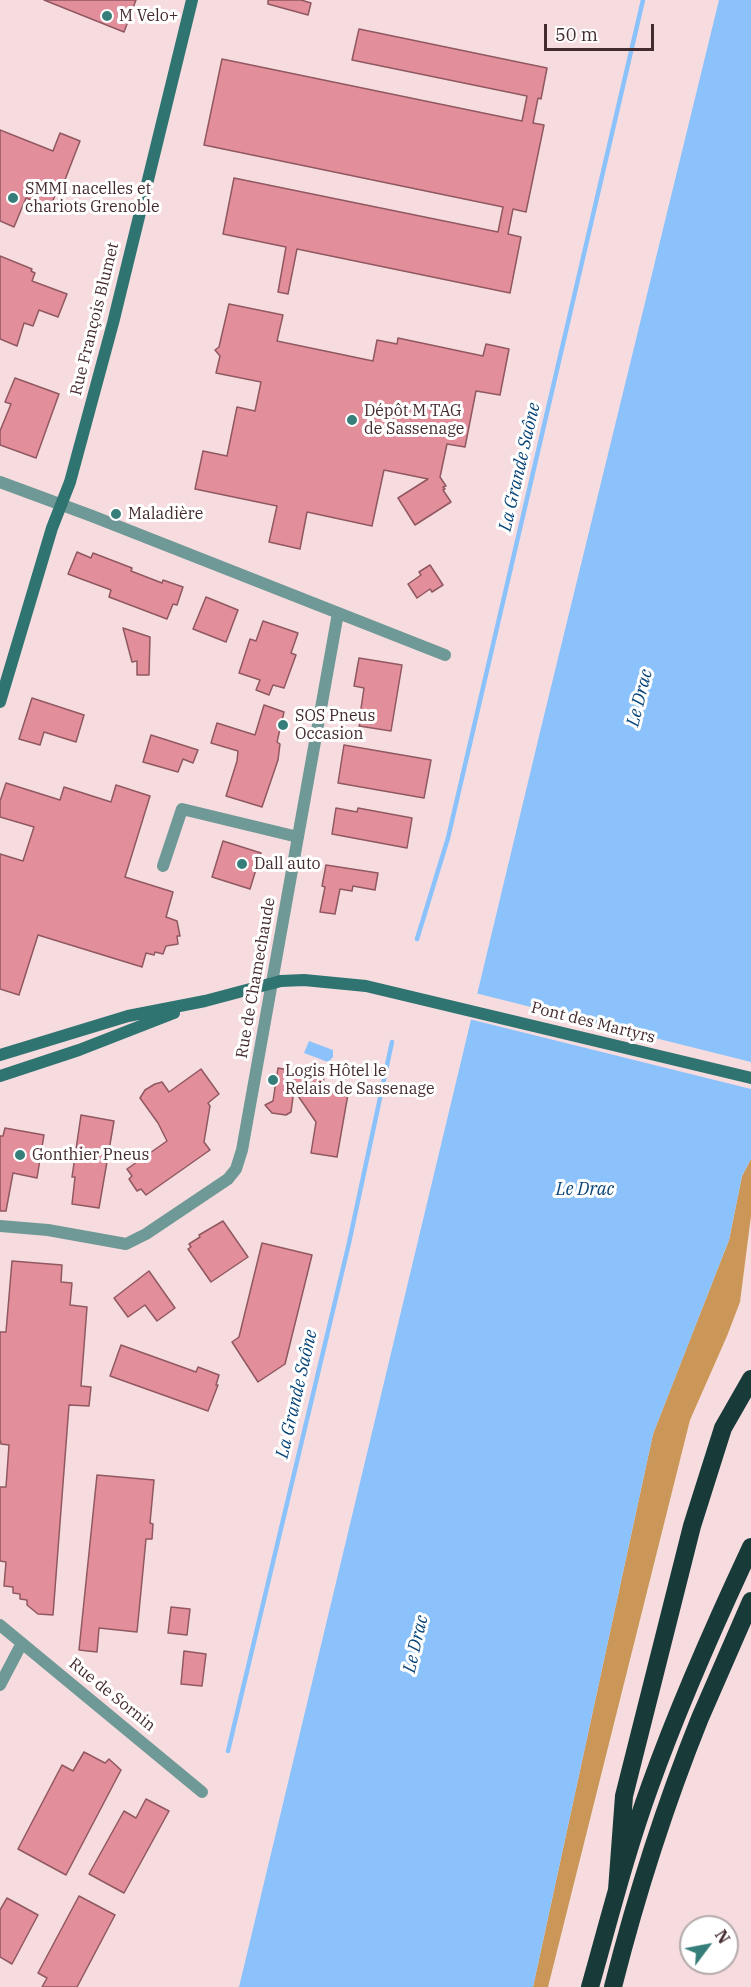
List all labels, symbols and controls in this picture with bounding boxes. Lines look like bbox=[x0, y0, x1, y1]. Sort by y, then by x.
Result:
place label: M Velo+ bbox=[119, 6, 178, 26]
marker: M Velo+ bbox=[100, 9, 114, 23]
scale bar bbox=[547, 12, 656, 50]
text: 50 m bbox=[555, 23, 598, 46]
place label: SMMI nacelles et chariots Grenoble bbox=[25, 179, 160, 217]
marker: SMMI nacelles et chariots Grenoble bbox=[6, 191, 20, 205]
street label: Rue François Blumet bbox=[67, 240, 123, 398]
place label: Dépôt M TAG de Sassenage bbox=[364, 401, 464, 439]
water label: La Grande Saône bbox=[495, 401, 545, 533]
marker: Dépôt M TAG de Sassenage bbox=[345, 413, 359, 427]
place label: Maladière bbox=[128, 504, 203, 524]
marker: Maladière bbox=[109, 507, 123, 521]
water label: Le Drac bbox=[622, 667, 658, 729]
place label: SOS Pneus Occasion bbox=[295, 706, 375, 744]
marker: SOS Pneus Occasion bbox=[276, 718, 290, 732]
place label: Dall auto bbox=[254, 854, 321, 874]
marker: Dall auto bbox=[235, 857, 249, 871]
street label: Rue de Chamechaude bbox=[232, 896, 280, 1060]
street label: Pont des Martyrs bbox=[529, 998, 657, 1048]
place label: Logis Hôtel le Relais de Sassenage bbox=[285, 1061, 435, 1099]
marker: Logis Hôtel le Relais de Sassenage bbox=[266, 1073, 280, 1087]
place label: Gonthier Pneus bbox=[32, 1145, 149, 1165]
marker: Gonthier Pneus bbox=[13, 1148, 27, 1162]
water label: Le Drac bbox=[556, 1179, 614, 1201]
water label: La Grande Saône bbox=[272, 1328, 322, 1460]
water label: Le Drac bbox=[399, 1613, 433, 1675]
street label: Rue de Sornin bbox=[65, 1654, 159, 1736]
north arrow bbox=[679, 1915, 739, 1975]
text: N bbox=[711, 1926, 734, 1947]

